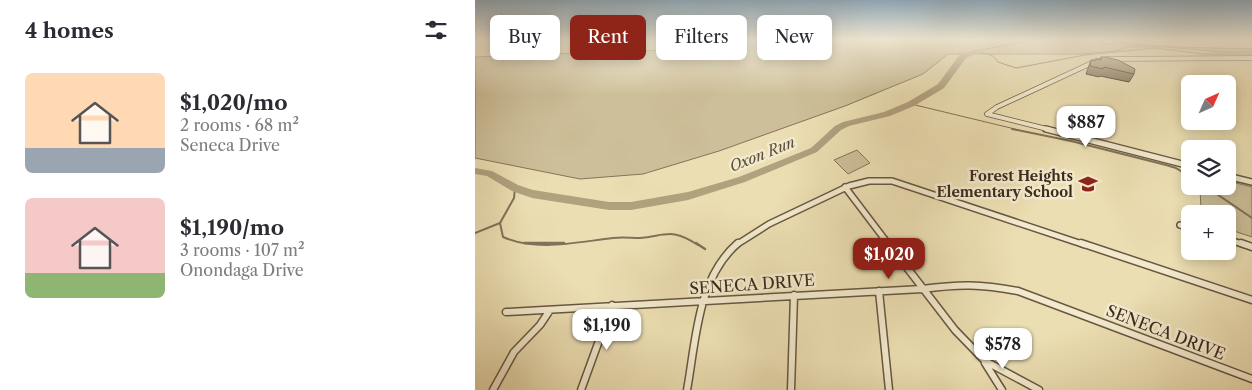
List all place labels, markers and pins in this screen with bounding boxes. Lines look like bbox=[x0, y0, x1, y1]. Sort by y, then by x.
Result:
pin: $887 bbox=[1056, 106, 1116, 148]
place label: Forest Heights Elementary School bbox=[936, 167, 1073, 201]
school or university icon: Forest Heights Elementary School bbox=[1077, 173, 1099, 195]
pin: $1,020 bbox=[848, 238, 930, 280]
pin: $1,190 bbox=[566, 308, 648, 351]
pin: $578 bbox=[973, 328, 1033, 370]

